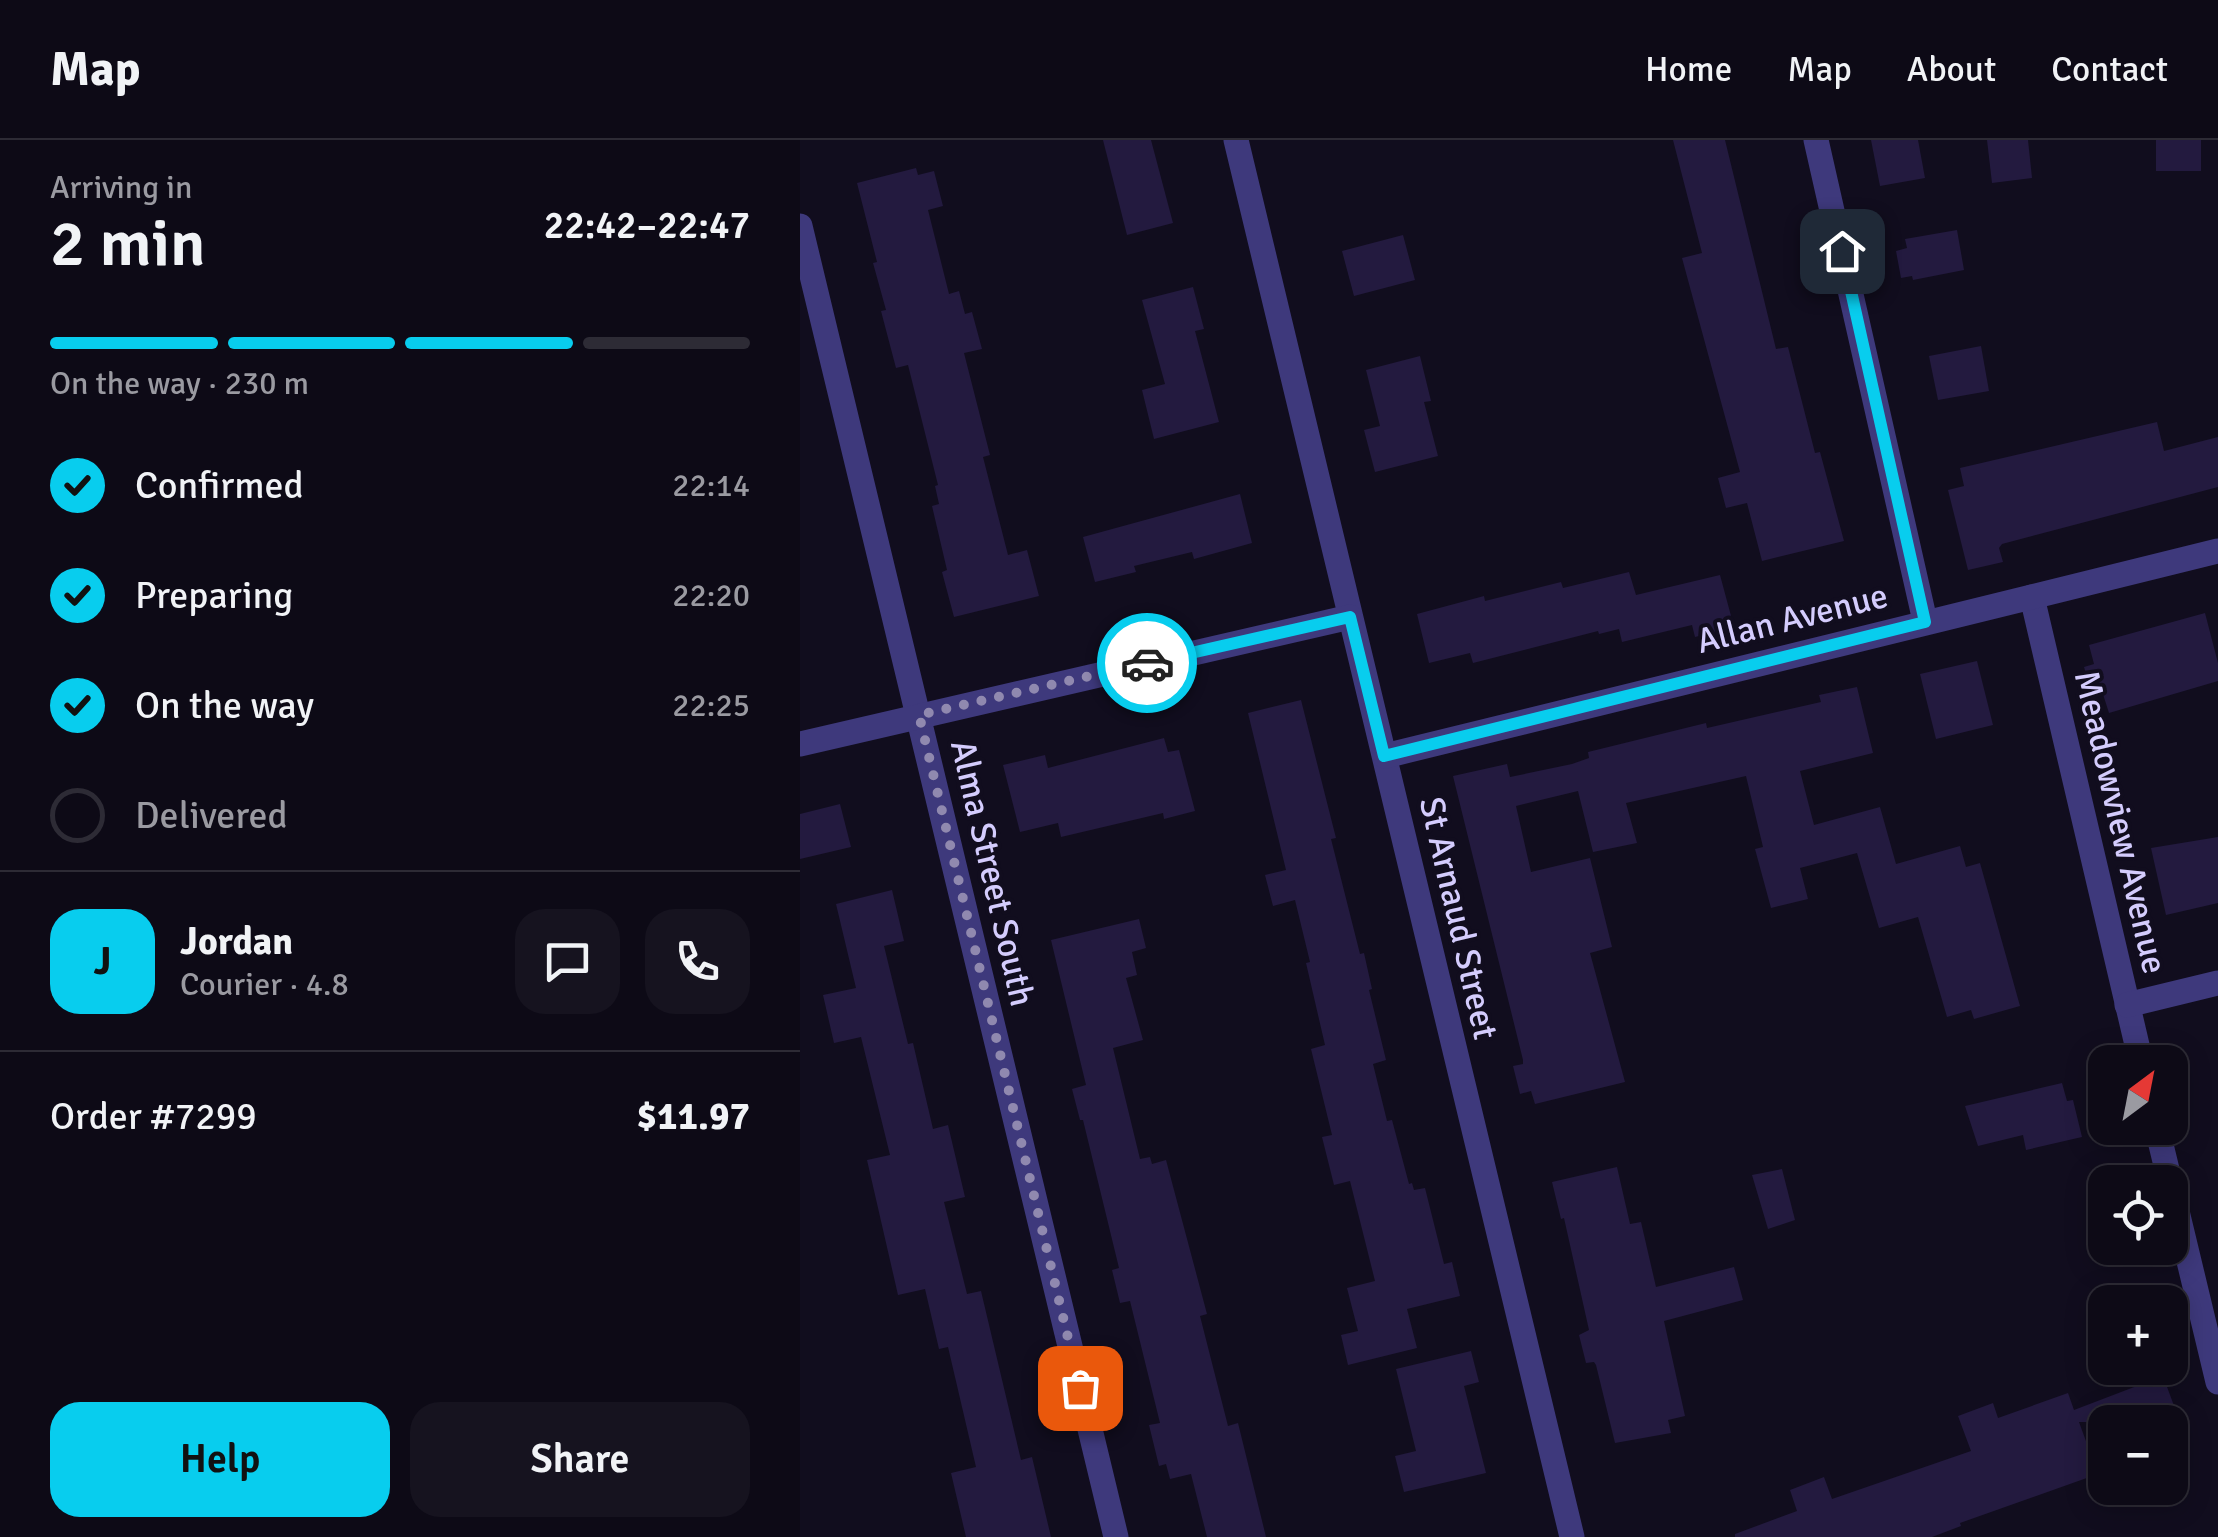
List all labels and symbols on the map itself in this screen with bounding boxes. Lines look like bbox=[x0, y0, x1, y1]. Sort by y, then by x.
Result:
pin bbox=[1800, 209, 1885, 294]
street label: Allan Avenue bbox=[1692, 574, 1892, 663]
courier bbox=[1097, 613, 1197, 713]
street label: Meadowview Avenue bbox=[2065, 666, 2176, 978]
street label: Alma Street South bbox=[941, 736, 1044, 1010]
street label: St Arnaud Street bbox=[1410, 793, 1507, 1043]
north arrow bbox=[2088, 1045, 2188, 1145]
pin bbox=[1038, 1346, 1123, 1431]

